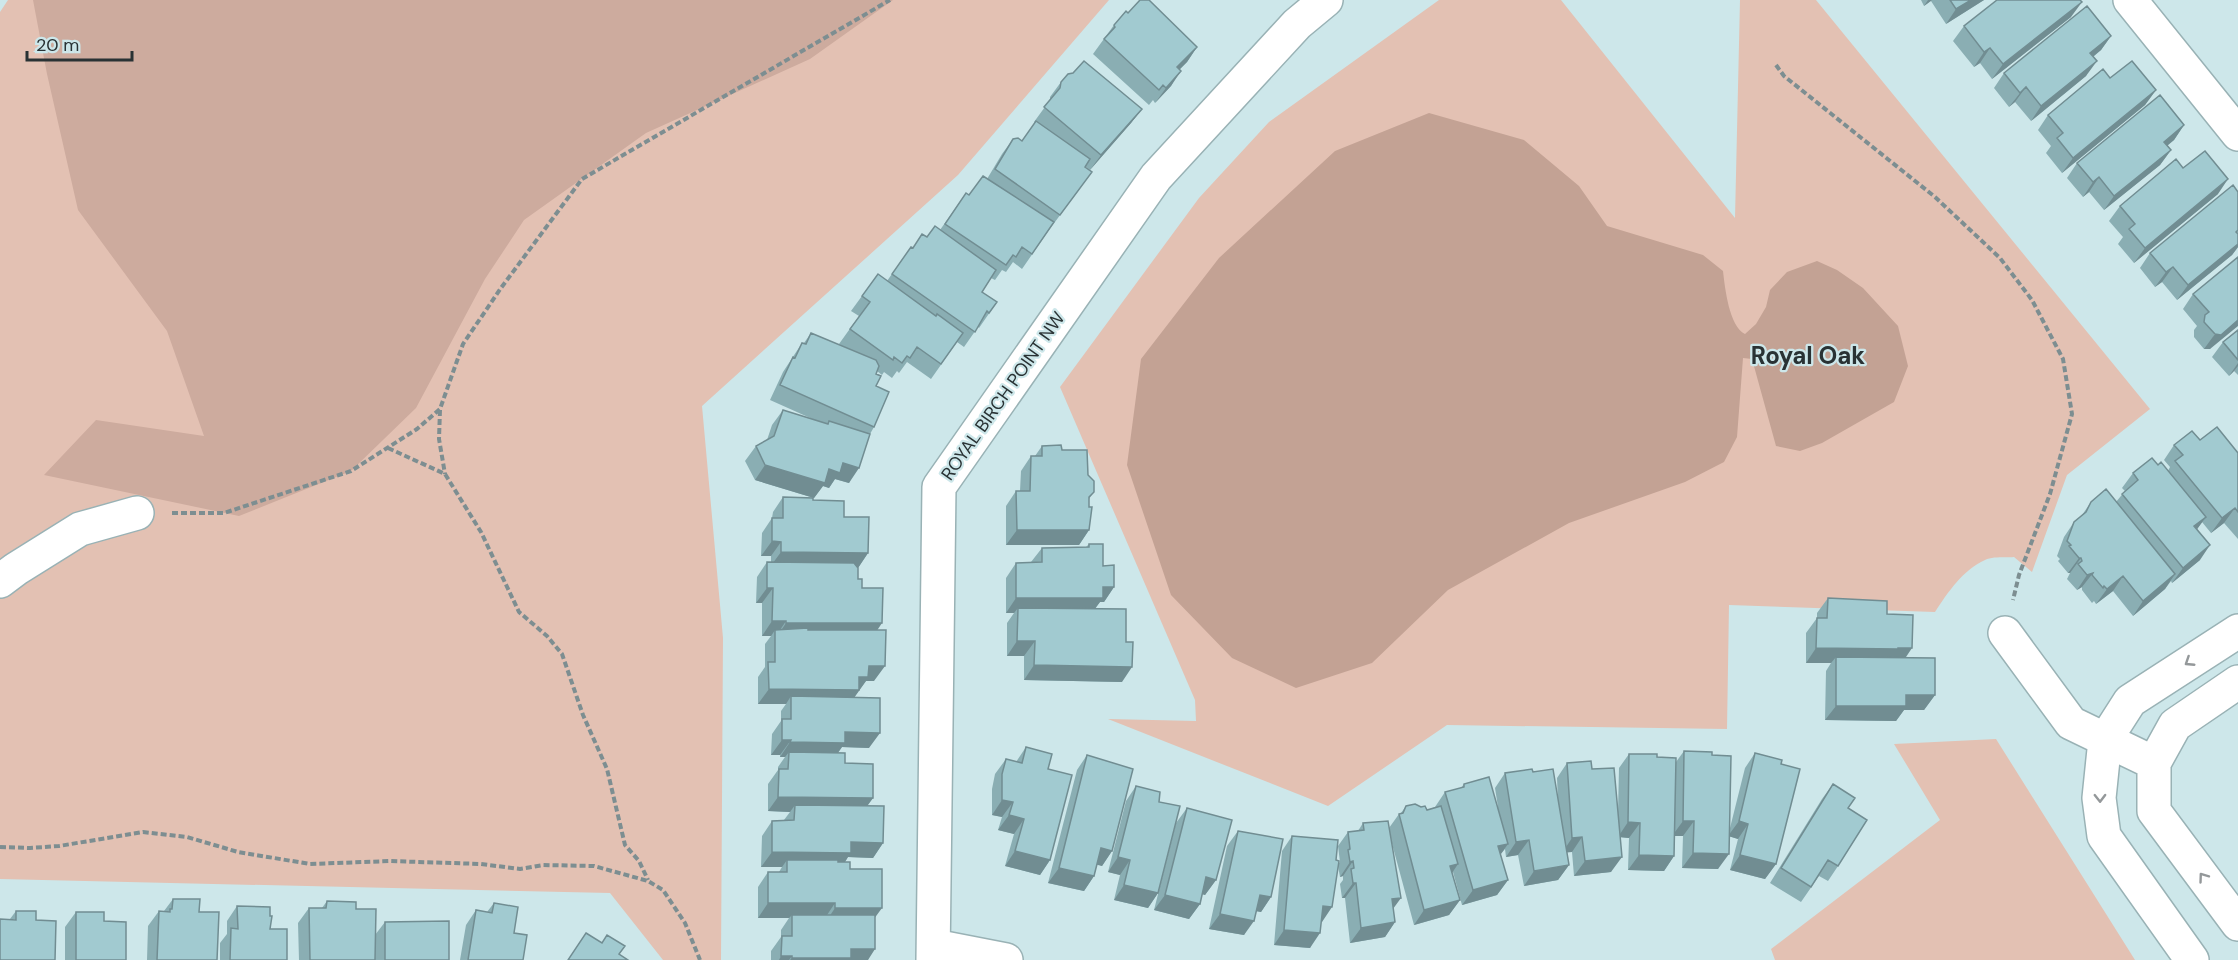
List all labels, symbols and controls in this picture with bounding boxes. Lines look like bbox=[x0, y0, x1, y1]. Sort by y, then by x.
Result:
scale bar bbox=[27, 24, 132, 62]
text: 20 m bbox=[36, 33, 79, 57]
street label: ROYAL BIRCH POINT NW bbox=[936, 307, 1070, 485]
district label: Royal Oak bbox=[1751, 340, 1865, 371]
one-way arrow bbox=[2184, 655, 2195, 666]
one-way arrow bbox=[2094, 794, 2106, 803]
one-way arrow bbox=[2199, 873, 2210, 884]

